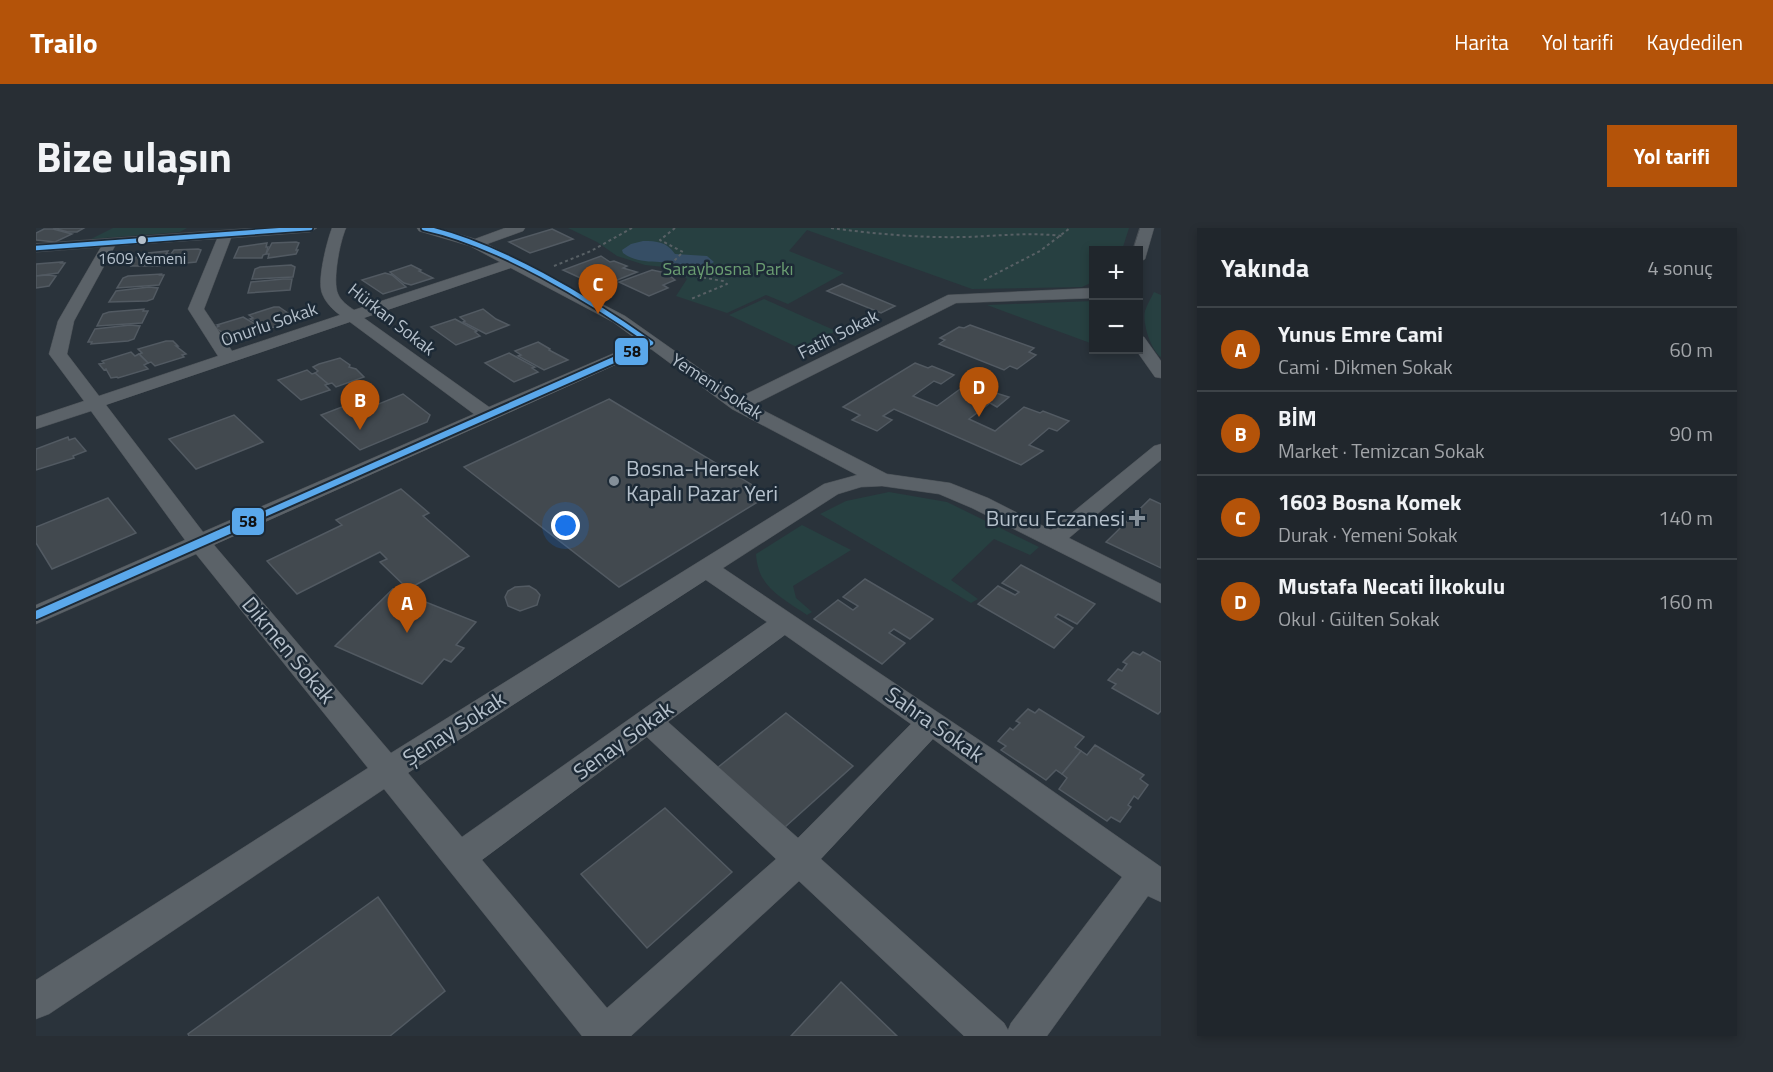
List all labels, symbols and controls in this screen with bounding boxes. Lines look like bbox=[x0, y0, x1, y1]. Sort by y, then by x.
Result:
text: Trailo bbox=[30, 21, 98, 64]
text: Harita bbox=[1454, 26, 1509, 58]
text: Yol tarifi bbox=[1542, 26, 1614, 58]
text: Kaydedilen bbox=[1647, 26, 1743, 58]
text: Bize ulaşın bbox=[36, 124, 232, 188]
button: Yol tarifi bbox=[1607, 125, 1737, 187]
marker: 1609 Yemeni bbox=[136, 234, 148, 246]
place label: 1609 Yemeni bbox=[98, 246, 186, 270]
map controls bbox=[1089, 246, 1143, 354]
button: + bbox=[1089, 246, 1143, 300]
text: Yakında bbox=[1221, 248, 1309, 287]
text: 4 sonuç bbox=[1647, 252, 1713, 283]
park label: Saraybosna Parkı bbox=[662, 255, 794, 282]
pin: C bbox=[578, 264, 618, 314]
street label: Hürkan Sokak bbox=[342, 276, 442, 362]
street label: Onurlu Sokak bbox=[217, 295, 321, 353]
button: − bbox=[1089, 300, 1143, 354]
street label: Fatih Sokak bbox=[793, 302, 883, 366]
text: Yunus Emre Cami bbox=[1278, 317, 1443, 351]
text: A bbox=[1234, 334, 1247, 365]
text: 60 m bbox=[1669, 334, 1713, 365]
line badge: 58 bbox=[614, 337, 649, 366]
text: 58 bbox=[623, 339, 641, 363]
street label: Yemeni Sokak bbox=[666, 346, 769, 426]
text: Cami · Dikmen Sokak bbox=[1278, 351, 1452, 382]
pin: D bbox=[960, 368, 998, 417]
pin: B bbox=[340, 380, 380, 430]
text: BİM bbox=[1278, 401, 1317, 435]
text: B bbox=[1234, 418, 1247, 449]
text: 90 m bbox=[1669, 418, 1713, 449]
text: Market · Temizcan Sokak bbox=[1278, 435, 1485, 466]
place label: Bosna-Hersek Kapalı Pazar Yeri bbox=[626, 451, 778, 510]
marker: Bosna-Hersek Kapalı Pazar Yeri bbox=[607, 474, 621, 488]
text: 1603 Bosna Komek bbox=[1278, 485, 1461, 519]
place label: Burcu Eczanesi bbox=[986, 501, 1125, 535]
text: C bbox=[1235, 502, 1246, 533]
text: 140 m bbox=[1658, 502, 1713, 533]
line badge: 58 bbox=[231, 507, 265, 536]
text: 58 bbox=[239, 509, 257, 533]
your location bbox=[551, 511, 580, 540]
marker: Burcu Eczanesi bbox=[1130, 511, 1144, 525]
text: Durak · Yemeni Sokak bbox=[1278, 519, 1458, 550]
text: Mustafa Necati İlkokulu bbox=[1278, 569, 1505, 603]
pin: A bbox=[388, 584, 427, 633]
text: D bbox=[1234, 586, 1247, 617]
text: 160 m bbox=[1658, 586, 1713, 617]
street label: Dikmen Sokak bbox=[234, 589, 345, 712]
text: Okul · Gülten Sokak bbox=[1278, 603, 1440, 634]
street label: Sahra Sokak bbox=[879, 677, 992, 771]
street label: Şenay Sokak bbox=[396, 682, 513, 774]
street label: Senay Sokak bbox=[566, 692, 681, 788]

